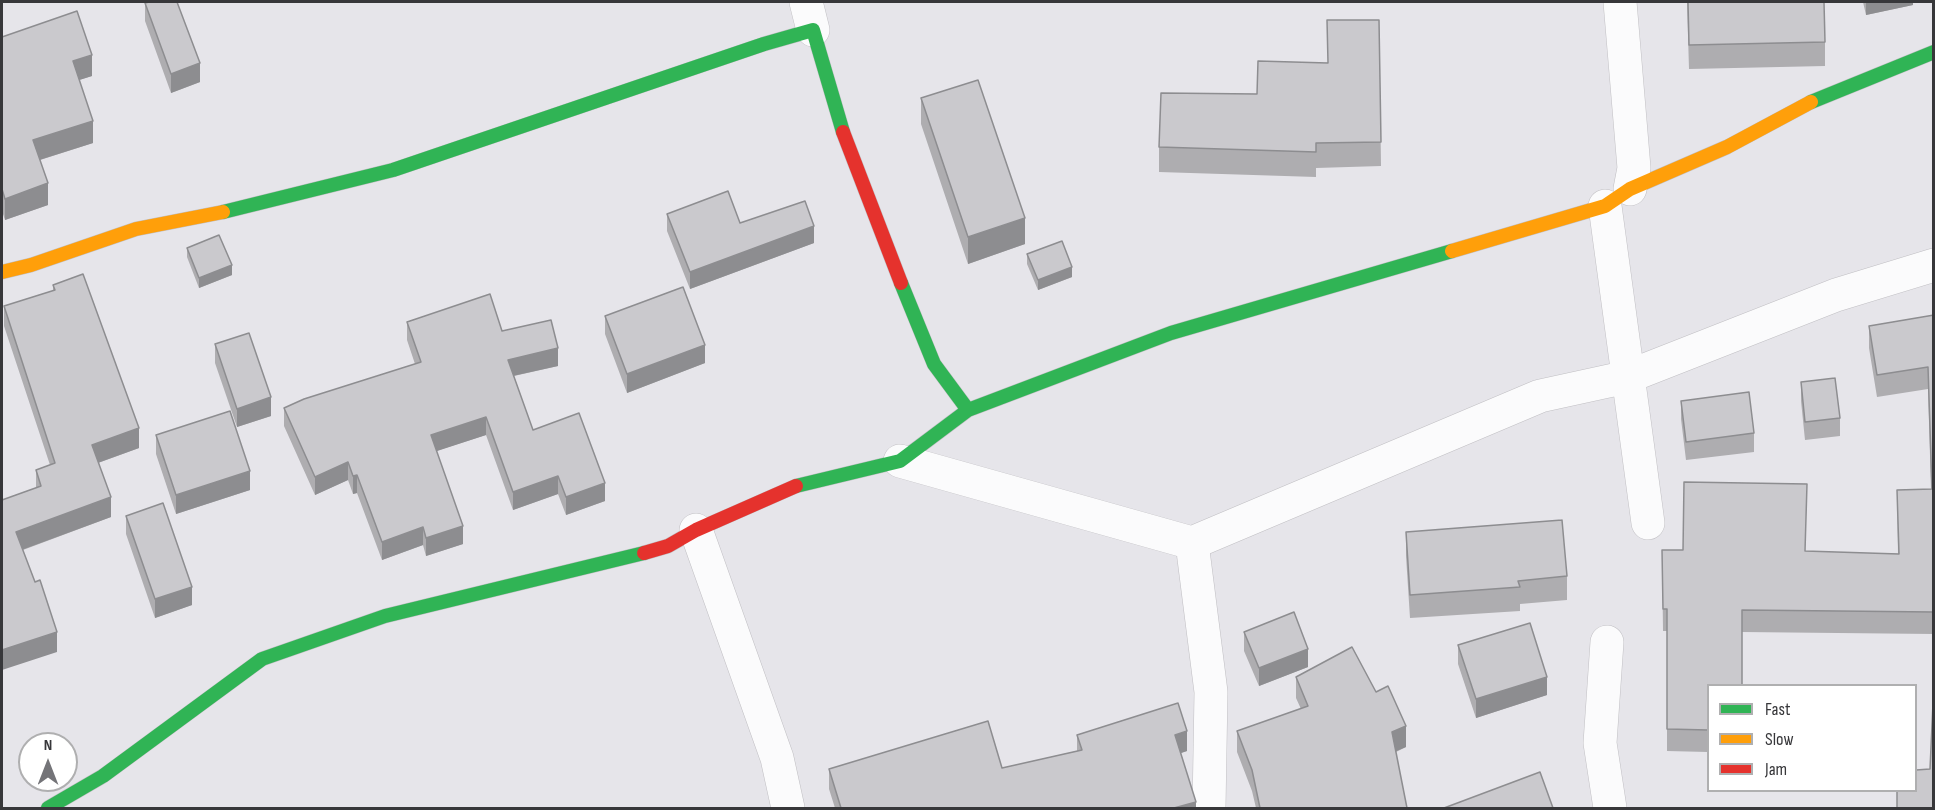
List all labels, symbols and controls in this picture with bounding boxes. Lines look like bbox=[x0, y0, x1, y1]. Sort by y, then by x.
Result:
legend bbox=[1707, 684, 1917, 792]
text: Fast bbox=[1765, 699, 1790, 720]
text: Slow bbox=[1765, 729, 1794, 750]
north arrow bbox=[18, 732, 78, 792]
text: N bbox=[44, 736, 52, 755]
text: Jam bbox=[1765, 759, 1787, 780]

